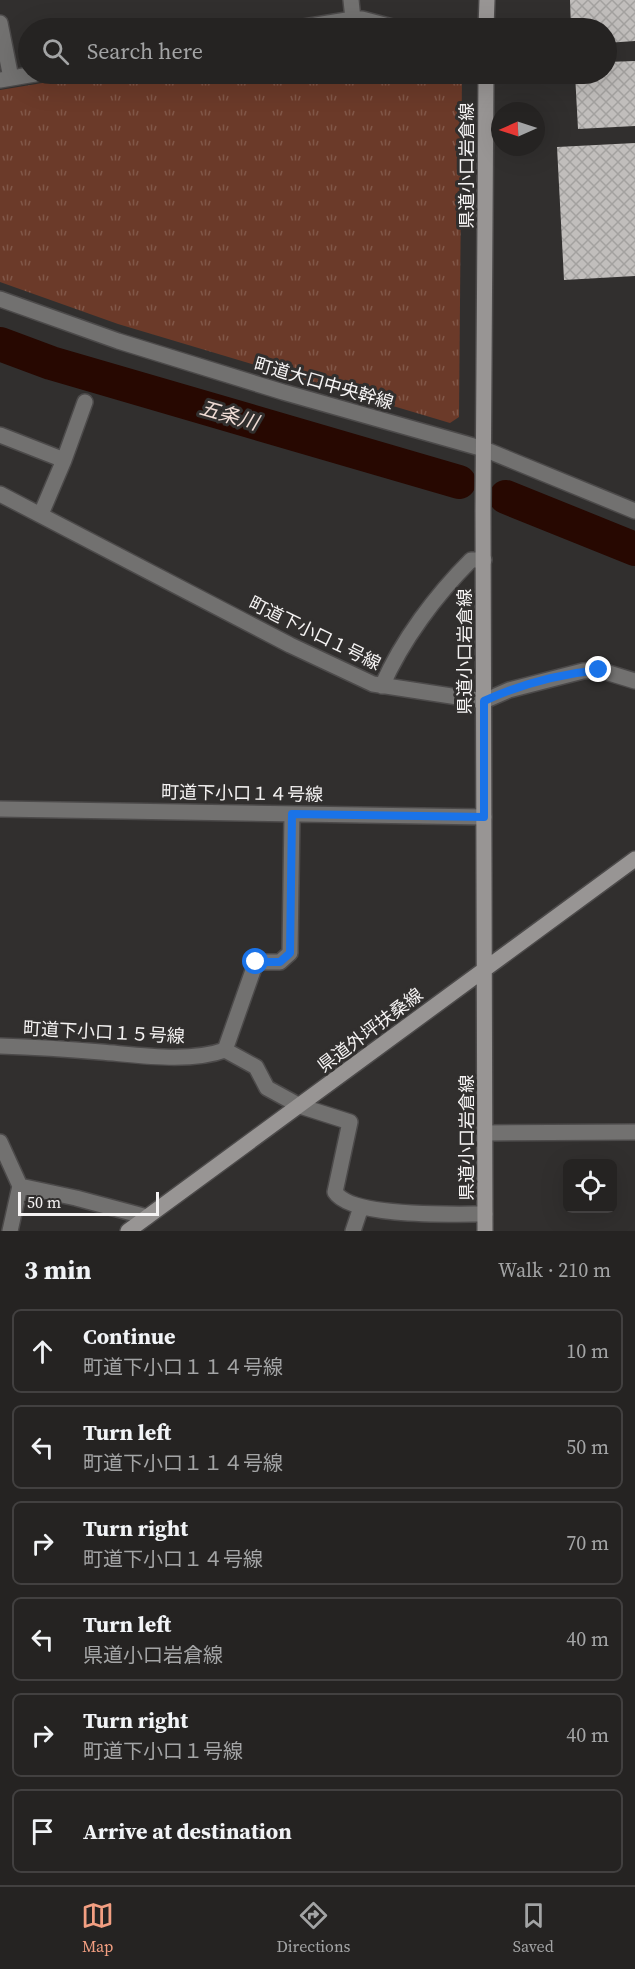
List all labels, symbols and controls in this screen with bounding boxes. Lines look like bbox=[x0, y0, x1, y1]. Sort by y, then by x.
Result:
search box bbox=[18, 18, 617, 84]
icon: search bbox=[39, 35, 72, 68]
text: Search here bbox=[87, 36, 203, 66]
north arrow bbox=[491, 102, 545, 156]
street label: 県道小口岩倉線 bbox=[454, 103, 479, 229]
street label: 町道大口中央幹線 bbox=[251, 351, 397, 415]
water label: 五条川 bbox=[196, 393, 264, 437]
street label: 県道小口岩倉線 bbox=[452, 589, 477, 715]
street label: 町道下小口１号線 bbox=[245, 590, 385, 676]
route end bbox=[585, 656, 611, 682]
street label: 町道下小口１４号線 bbox=[161, 779, 323, 807]
route start bbox=[242, 948, 268, 974]
street label: 県道外坪扶桑線 bbox=[312, 982, 428, 1078]
street label: 町道下小口１５号線 bbox=[22, 1015, 186, 1049]
street label: 県道小口岩倉線 bbox=[454, 1075, 479, 1201]
map controls bbox=[563, 1159, 617, 1213]
button: locate bbox=[563, 1159, 617, 1213]
scale bar bbox=[18, 1189, 159, 1216]
text: 50 m bbox=[27, 1191, 61, 1213]
text: 3 min bbox=[24, 1252, 91, 1288]
text: Walk · 210 m bbox=[498, 1256, 611, 1284]
text: Continue bbox=[83, 1321, 176, 1351]
icon: ahead bbox=[26, 1335, 59, 1368]
text: 10 m bbox=[566, 1337, 609, 1365]
text: 町道下小口１１４号線 bbox=[83, 1353, 283, 1381]
text: Turn left bbox=[83, 1417, 171, 1447]
icon: left bbox=[26, 1431, 59, 1464]
text: 50 m bbox=[566, 1433, 609, 1461]
text: 町道下小口１１４号線 bbox=[83, 1449, 283, 1477]
text: Turn right bbox=[83, 1513, 188, 1543]
icon: right bbox=[26, 1527, 59, 1560]
text: 70 m bbox=[566, 1529, 609, 1557]
text: 町道下小口１４号線 bbox=[83, 1545, 263, 1573]
text: Turn left bbox=[83, 1609, 171, 1639]
icon: left bbox=[26, 1623, 59, 1656]
text: 40 m bbox=[566, 1625, 609, 1653]
text: 県道小口岩倉線 bbox=[83, 1641, 223, 1669]
text: Turn right bbox=[83, 1705, 188, 1735]
icon: right bbox=[26, 1719, 59, 1752]
text: 40 m bbox=[566, 1721, 609, 1749]
text: 町道下小口１号線 bbox=[83, 1737, 243, 1765]
icon: arrive bbox=[26, 1815, 59, 1848]
text: Arrive at destination bbox=[83, 1816, 292, 1846]
tab: Map bbox=[81, 1899, 114, 1957]
tab: Directions bbox=[276, 1899, 351, 1957]
tab: Saved bbox=[513, 1899, 554, 1957]

